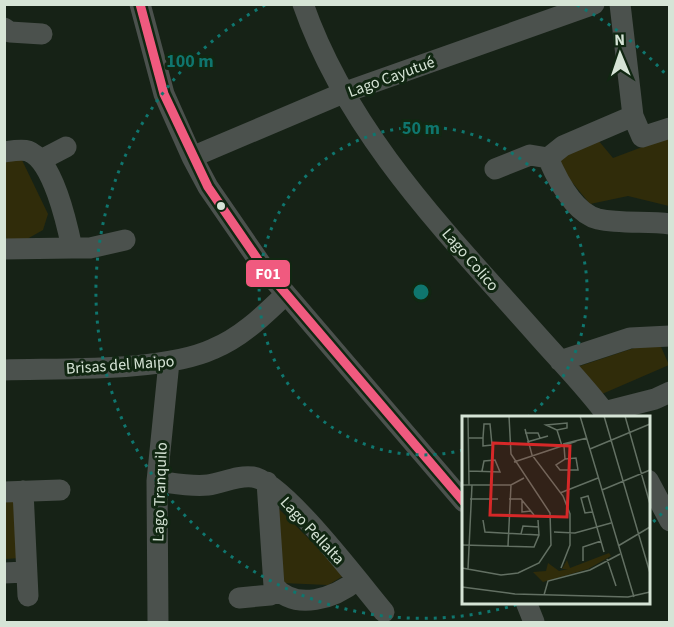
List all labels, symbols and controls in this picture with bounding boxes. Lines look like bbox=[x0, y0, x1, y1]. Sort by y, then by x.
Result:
north arrow bbox=[590, 24, 650, 84]
text: N bbox=[614, 29, 625, 51]
text: 100 m bbox=[166, 49, 214, 74]
street label: Lago Cayutué bbox=[345, 51, 438, 103]
text: 50 m bbox=[402, 116, 440, 141]
unlabelled marker bbox=[215, 200, 227, 212]
street label: Lago Colico bbox=[437, 223, 504, 296]
line badge: F01 bbox=[245, 259, 291, 288]
text: F01 bbox=[255, 263, 281, 285]
centre of rings bbox=[411, 282, 431, 302]
street label: Brisas del Maipo bbox=[65, 350, 175, 380]
inset map bbox=[462, 416, 650, 603]
street label: Lago Tranquilo bbox=[147, 442, 173, 542]
street label: Lago Pellalta bbox=[275, 492, 350, 569]

